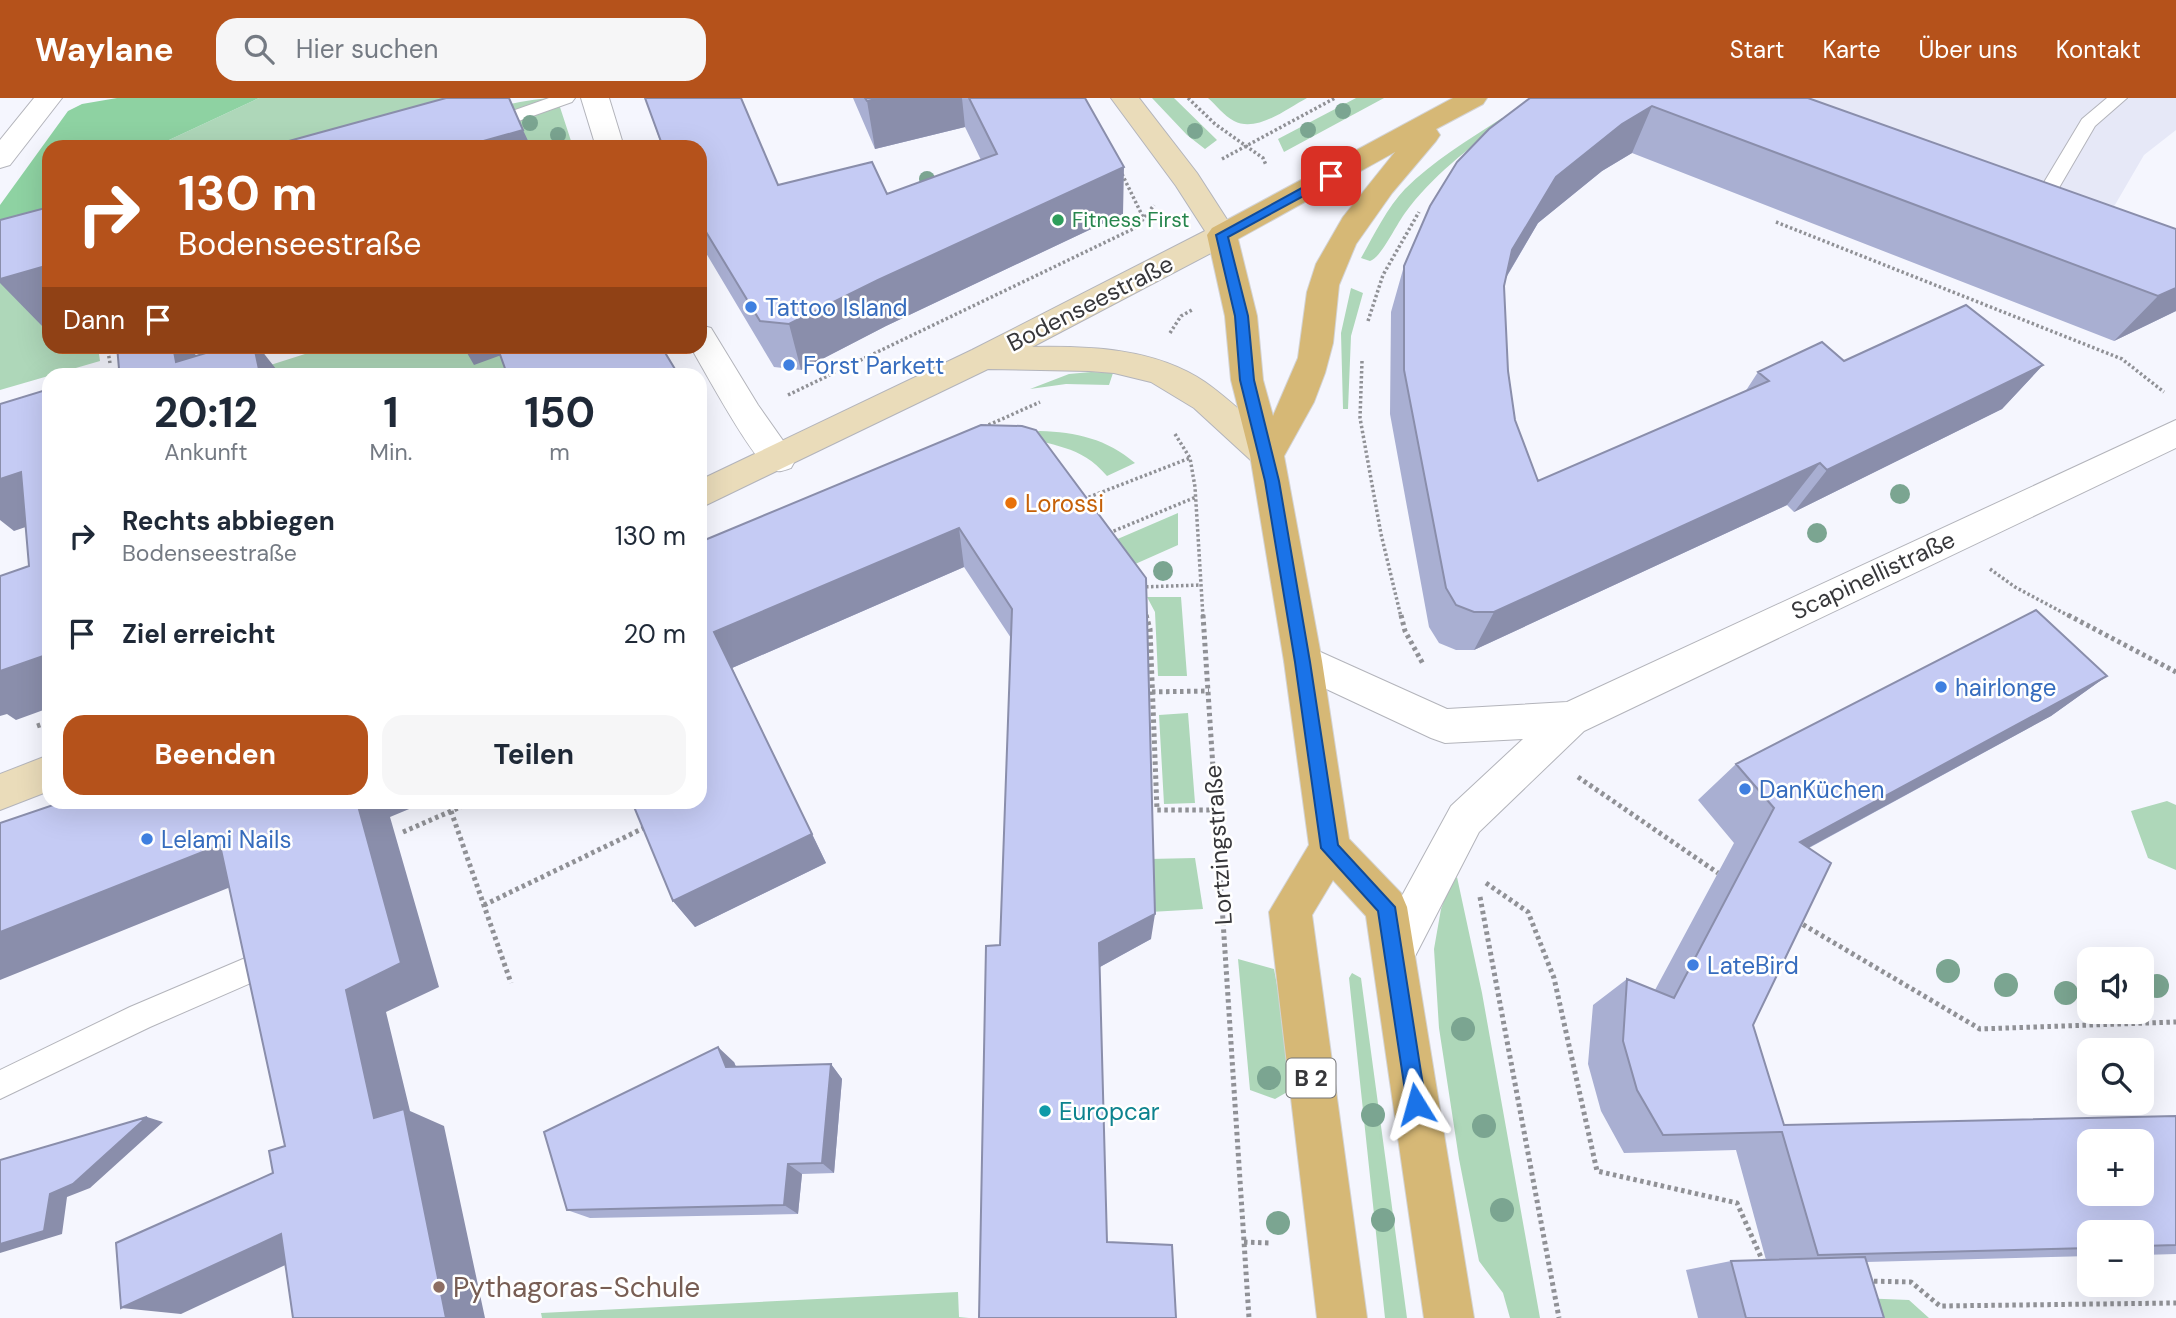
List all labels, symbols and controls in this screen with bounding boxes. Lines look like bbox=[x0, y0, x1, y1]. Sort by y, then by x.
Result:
search box bbox=[216, 18, 706, 81]
text: Waylane bbox=[35, 28, 174, 71]
icon: search bbox=[240, 30, 278, 68]
text: Hier suchen bbox=[296, 32, 438, 66]
text: Start bbox=[1730, 34, 1784, 65]
text: Karte bbox=[1822, 34, 1881, 65]
text: Über uns bbox=[1919, 34, 2018, 65]
text: Kontakt bbox=[2056, 34, 2141, 65]
pin bbox=[1301, 146, 1361, 206]
icon: arrive bbox=[1312, 157, 1350, 195]
text: 130 m bbox=[178, 161, 318, 225]
icon: right bbox=[63, 168, 154, 259]
place label: Fitness First bbox=[1072, 206, 1190, 234]
marker: Fitness First bbox=[1050, 212, 1066, 228]
text: Bodenseestraße bbox=[178, 223, 421, 265]
street label: Bodenseestraße bbox=[1002, 248, 1178, 358]
place label: Tattoo Island bbox=[765, 292, 908, 323]
marker: Tattoo Island bbox=[743, 299, 759, 315]
icon: arrive bbox=[139, 301, 177, 339]
text: Dann bbox=[63, 303, 125, 337]
place label: Forst Parkett bbox=[803, 350, 944, 381]
marker: Forst Parkett bbox=[781, 357, 797, 373]
text: 20:12 bbox=[154, 385, 258, 440]
text: 1 bbox=[383, 385, 399, 440]
text: 150 bbox=[524, 385, 595, 440]
text: Ankunft bbox=[164, 437, 247, 467]
text: Min. bbox=[370, 437, 412, 467]
text: m bbox=[549, 437, 570, 467]
place label: Lorossi bbox=[1025, 488, 1104, 519]
marker: Lorossi bbox=[1003, 495, 1019, 511]
text: Rechts abbiegen bbox=[122, 504, 335, 538]
icon: right bbox=[63, 517, 101, 555]
text: 130 m bbox=[615, 519, 686, 553]
street label: Scapinellistraße bbox=[1786, 523, 1960, 627]
text: Bodenseestraße bbox=[122, 538, 297, 568]
icon: arrive bbox=[63, 615, 101, 653]
text: Ziel erreicht bbox=[122, 617, 275, 651]
text: 20 m bbox=[623, 617, 686, 651]
place label: hairlonge bbox=[1955, 672, 2056, 703]
marker: hairlonge bbox=[1933, 679, 1949, 695]
button: Beenden bbox=[63, 715, 368, 795]
button: Teilen bbox=[382, 715, 686, 795]
street label: Lortzingstraße bbox=[1197, 764, 1239, 926]
place label: DanKüchen bbox=[1759, 774, 1885, 805]
marker: DanKüchen bbox=[1737, 781, 1753, 797]
place label: Lelami Nails bbox=[161, 824, 292, 855]
marker: Lelami Nails bbox=[139, 831, 155, 847]
map controls bbox=[2077, 947, 2154, 1297]
button: sound bbox=[2077, 947, 2154, 1024]
place label: LateBird bbox=[1707, 950, 1799, 981]
marker: LateBird bbox=[1685, 957, 1701, 973]
button: search bbox=[2077, 1038, 2154, 1115]
road number: B 2 bbox=[1286, 1058, 1336, 1098]
position arrow bbox=[1379, 1067, 1453, 1141]
place label: Europcar bbox=[1059, 1096, 1160, 1127]
marker: Europcar bbox=[1037, 1103, 1053, 1119]
button: + bbox=[2077, 1129, 2154, 1206]
button: − bbox=[2077, 1220, 2154, 1297]
place label: Pythagoras-Schule bbox=[453, 1269, 700, 1306]
marker: Pythagoras-Schule bbox=[431, 1279, 447, 1295]

